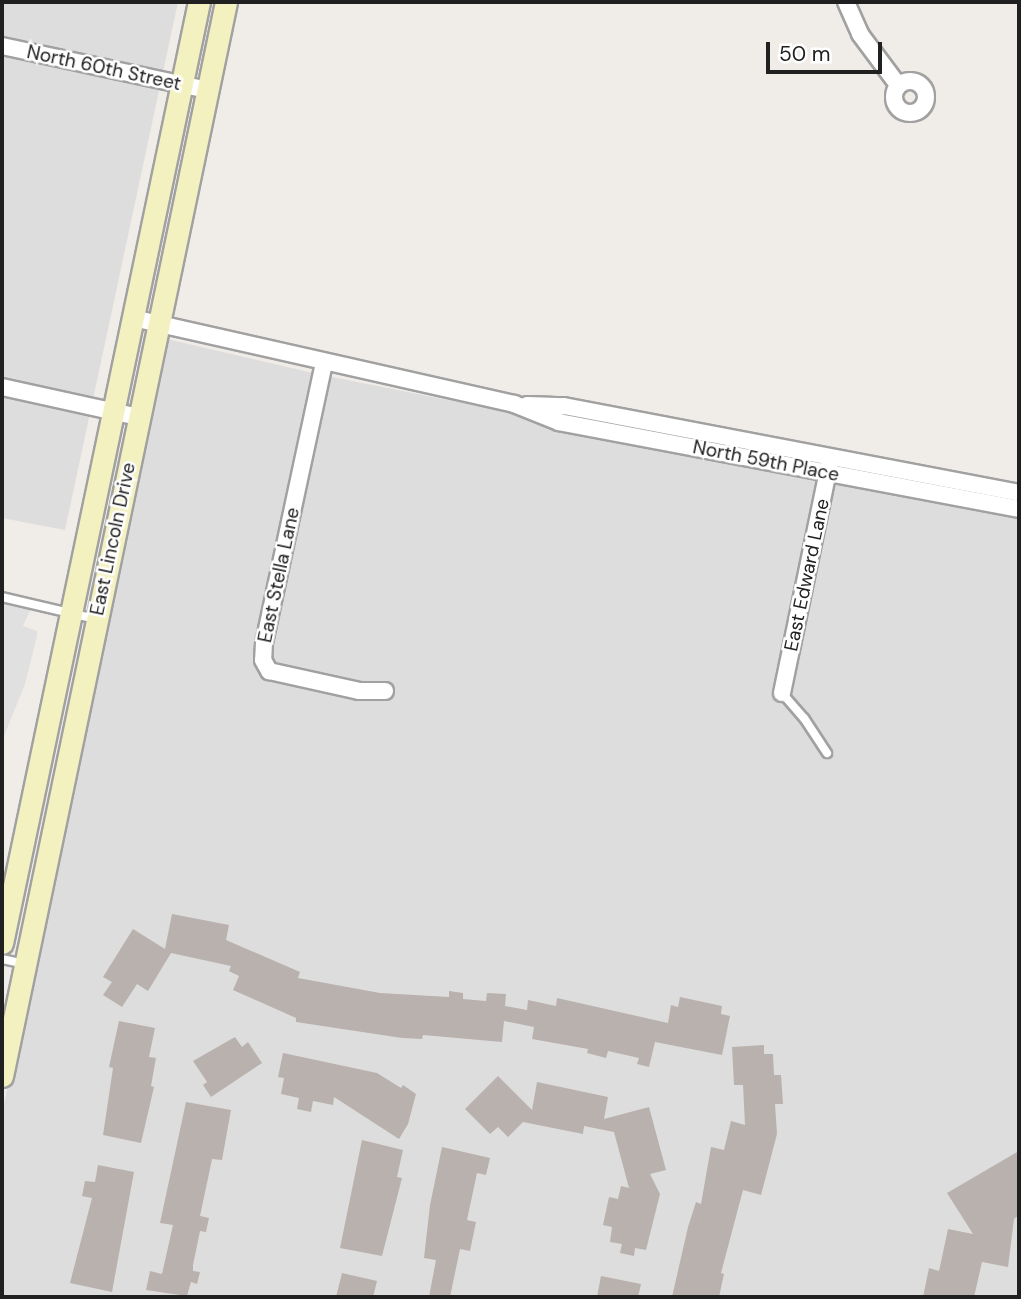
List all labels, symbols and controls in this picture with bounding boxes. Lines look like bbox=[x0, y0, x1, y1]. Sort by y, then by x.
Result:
scale bar bbox=[769, 28, 884, 72]
text: 50 m bbox=[779, 40, 830, 68]
street label: North 60th Street bbox=[25, 41, 183, 95]
street label: North 59th Place bbox=[691, 436, 841, 486]
street label: East Lincoln Drive bbox=[86, 461, 140, 617]
street label: East Edward Lane bbox=[780, 497, 834, 653]
street label: East Stella Lane bbox=[254, 505, 304, 645]

